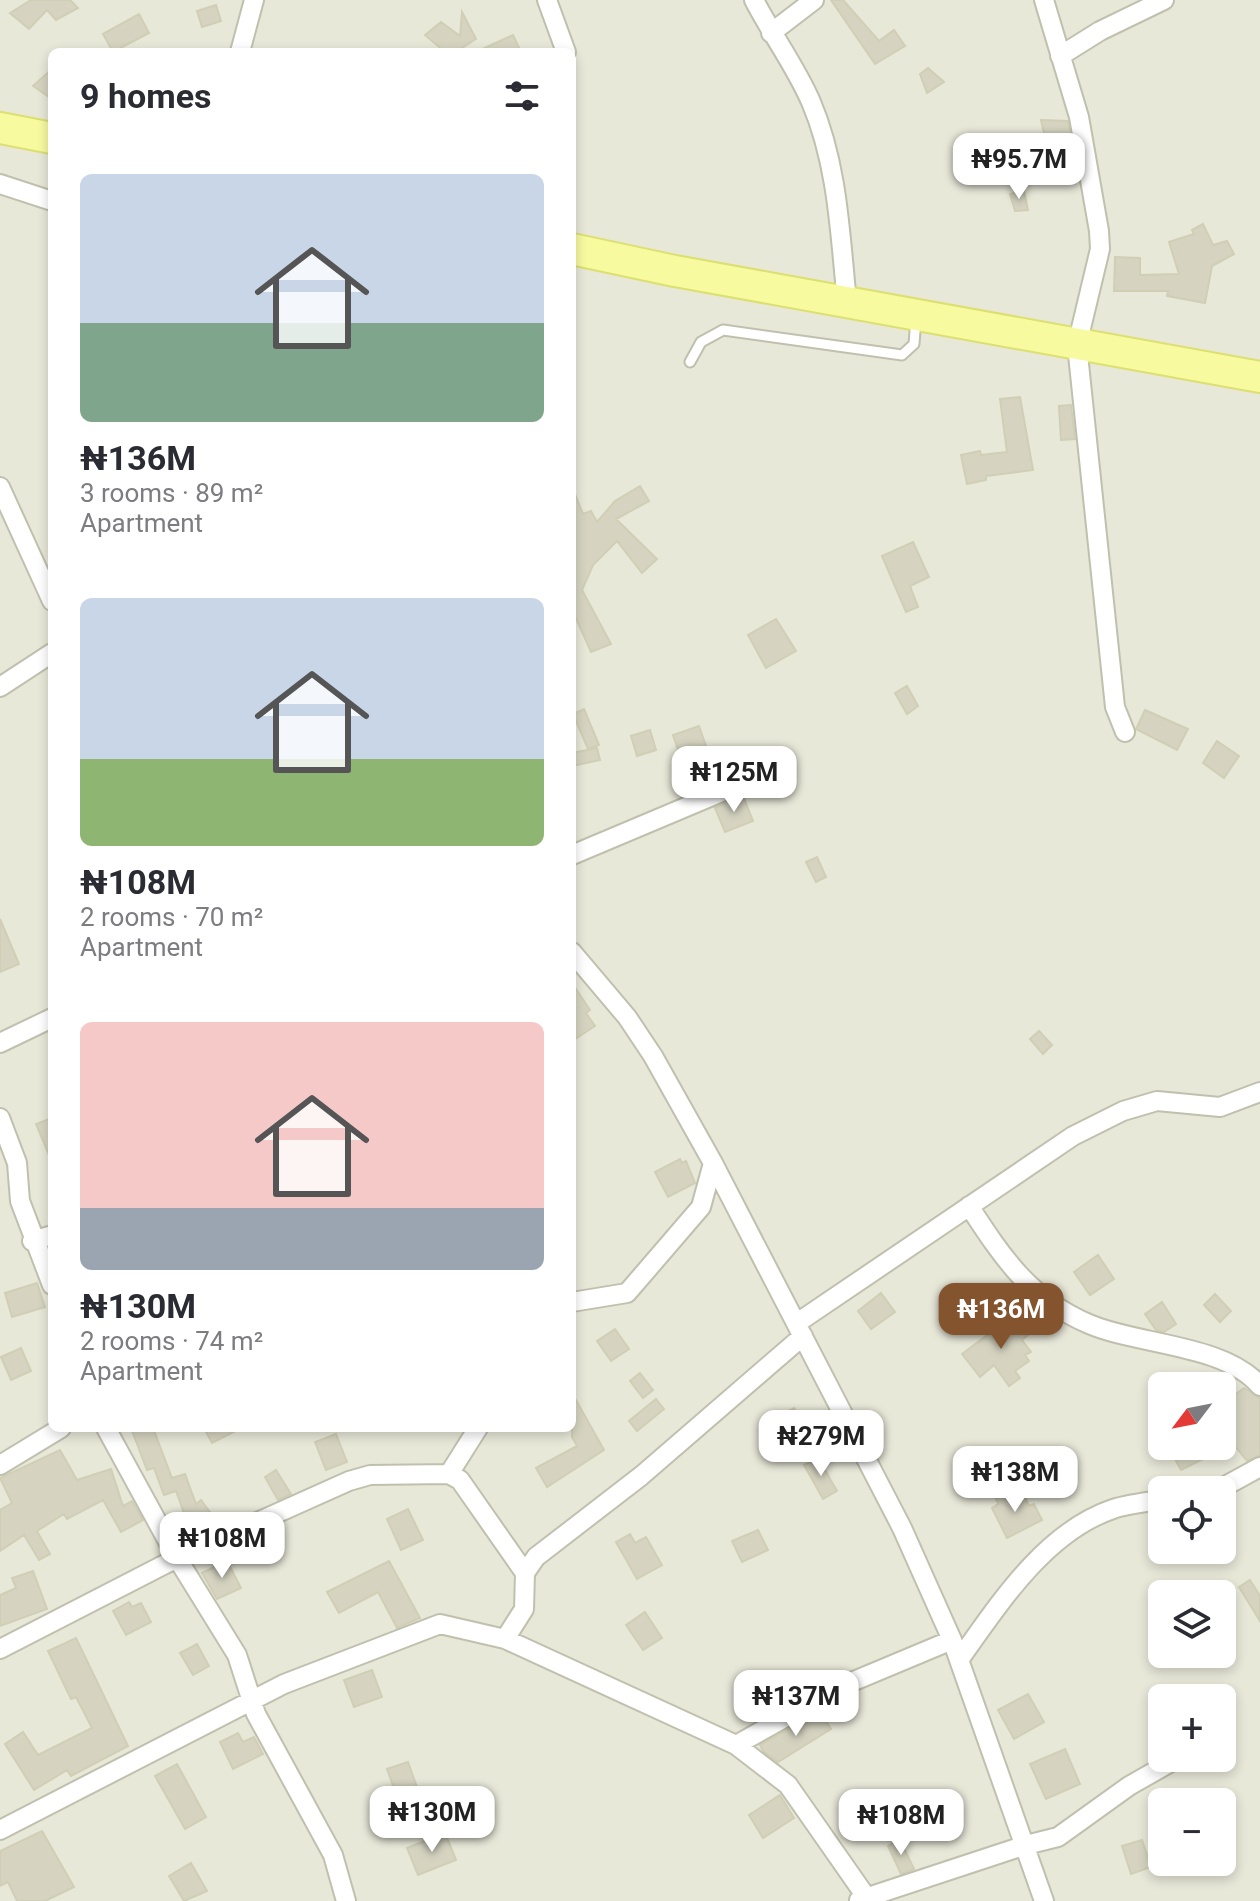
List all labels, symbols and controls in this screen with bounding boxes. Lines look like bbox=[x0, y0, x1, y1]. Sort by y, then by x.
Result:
icon: filters bbox=[500, 74, 544, 118]
text: 9 homes bbox=[80, 76, 211, 116]
pin: ₦95.7M bbox=[954, 133, 1084, 201]
text: ₦95.7M bbox=[971, 144, 1067, 174]
icon: home bbox=[240, 226, 384, 370]
text: ₦136M bbox=[80, 438, 196, 478]
text: 3 rooms · 89 m² bbox=[80, 478, 263, 508]
text: Apartment bbox=[80, 508, 203, 538]
icon: home bbox=[240, 650, 384, 794]
pin: ₦125M bbox=[678, 746, 790, 814]
text: ₦125M bbox=[690, 757, 778, 787]
text: ₦108M bbox=[80, 862, 196, 902]
text: 2 rooms · 70 m² bbox=[80, 902, 263, 932]
text: Apartment bbox=[80, 932, 203, 962]
icon: home bbox=[240, 1074, 384, 1218]
pin: ₦136M bbox=[945, 1283, 1057, 1351]
text: ₦130M bbox=[80, 1286, 196, 1326]
text: ₦136M bbox=[957, 1294, 1045, 1324]
text: 2 rooms · 74 m² bbox=[80, 1326, 263, 1356]
text: Apartment bbox=[80, 1356, 203, 1386]
north arrow bbox=[1148, 1372, 1236, 1460]
map controls bbox=[1148, 1372, 1236, 1876]
pin: ₦279M bbox=[765, 1410, 877, 1478]
text: ₦279M bbox=[777, 1421, 865, 1451]
pin: ₦138M bbox=[959, 1446, 1071, 1514]
text: ₦138M bbox=[971, 1457, 1059, 1487]
button: locate bbox=[1148, 1476, 1236, 1564]
pin: ₦108M bbox=[166, 1512, 278, 1580]
text: ₦108M bbox=[178, 1523, 266, 1553]
button: layers bbox=[1148, 1580, 1236, 1668]
pin: ₦137M bbox=[740, 1670, 852, 1738]
text: ₦137M bbox=[752, 1681, 840, 1711]
button: + bbox=[1148, 1684, 1236, 1772]
pin: ₦130M bbox=[376, 1786, 488, 1854]
button: − bbox=[1148, 1788, 1236, 1876]
pin: ₦108M bbox=[845, 1789, 957, 1857]
text: ₦130M bbox=[388, 1797, 476, 1827]
text: ₦108M bbox=[857, 1800, 945, 1830]

